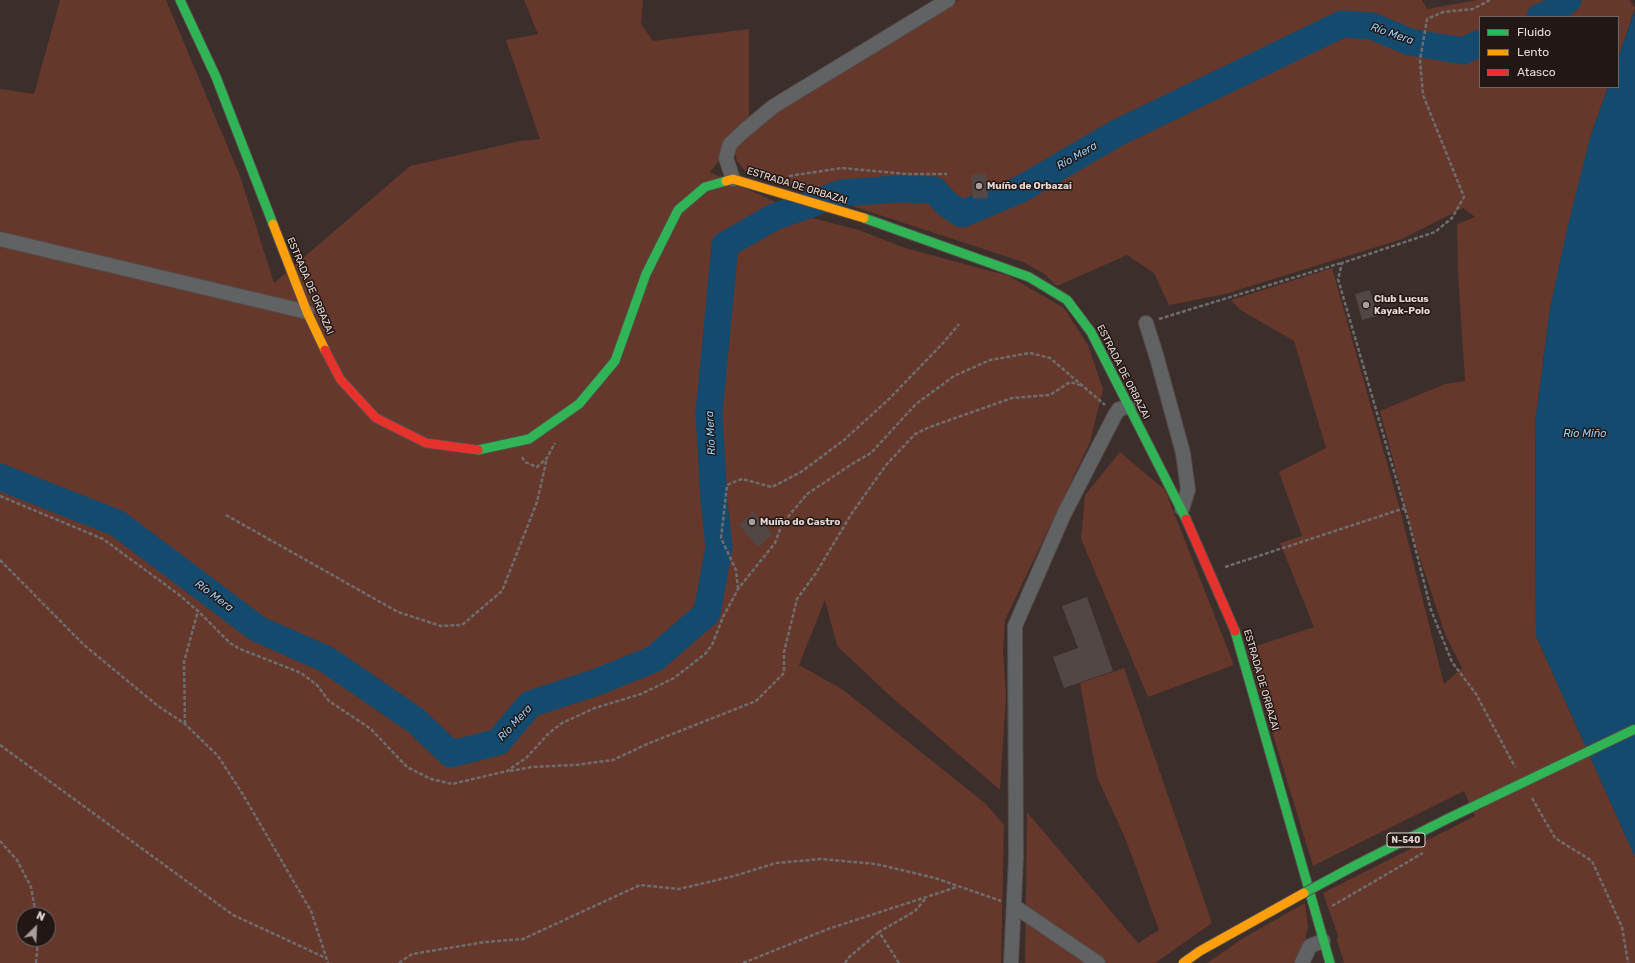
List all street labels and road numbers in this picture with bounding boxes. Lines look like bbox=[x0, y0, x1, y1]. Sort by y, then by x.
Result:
street label: ESTRADA DE ORBAZAI bbox=[745, 165, 849, 207]
street label: ESTRADA DE ORBAZAI bbox=[284, 236, 336, 336]
street label: ESTRADA DE ORBAZAI bbox=[1094, 323, 1152, 421]
street label: ESTRADA DE ORBAZAI bbox=[1241, 628, 1281, 732]
road number: N-540 bbox=[1387, 833, 1425, 847]

